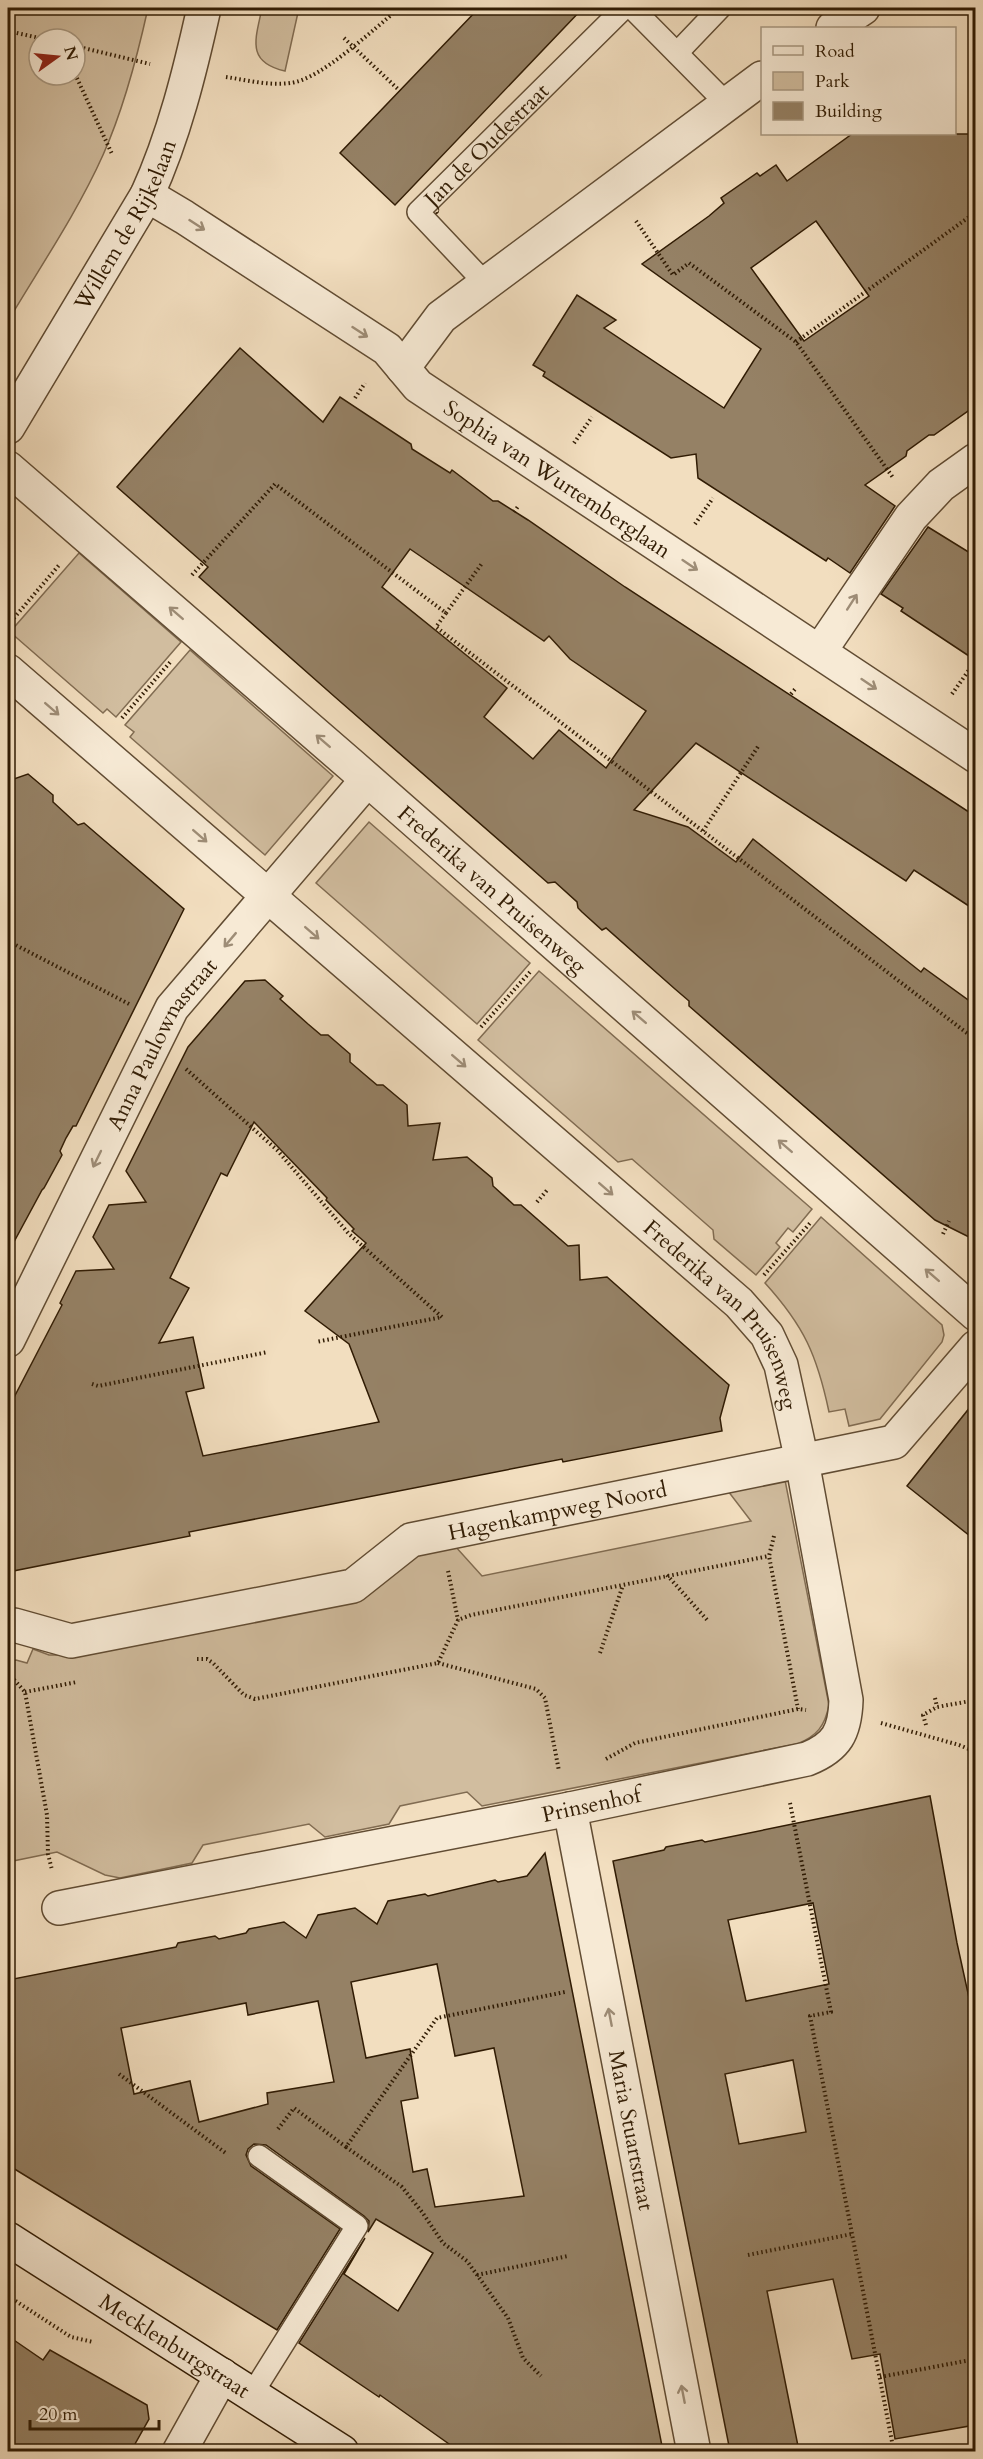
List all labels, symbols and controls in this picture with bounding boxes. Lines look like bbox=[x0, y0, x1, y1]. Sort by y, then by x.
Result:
north arrow bbox=[27, 27, 87, 87]
legend bbox=[761, 27, 956, 135]
text: Road bbox=[815, 39, 855, 64]
text: N bbox=[58, 44, 83, 63]
text: Park bbox=[815, 69, 850, 94]
street label: Jan de Oudestraat bbox=[416, 77, 556, 216]
text: Building bbox=[815, 99, 883, 124]
street label: Willem de Rijkelaan bbox=[67, 135, 184, 317]
one-way arrow bbox=[188, 220, 205, 232]
one-way arrow bbox=[352, 326, 368, 338]
street label: Sophia van Wurtemberglaan bbox=[438, 393, 677, 566]
one-way arrow bbox=[681, 558, 698, 571]
one-way arrow bbox=[846, 594, 858, 611]
one-way arrow bbox=[169, 606, 184, 620]
one-way arrow bbox=[860, 678, 877, 690]
one-way arrow bbox=[44, 702, 59, 716]
one-way arrow bbox=[316, 734, 331, 748]
street label: Frederika van Pruisenweg bbox=[391, 799, 593, 982]
one-way arrow bbox=[192, 829, 207, 843]
one-way arrow bbox=[304, 926, 319, 940]
one-way arrow bbox=[223, 932, 237, 947]
street label: Anna Paulownastraat bbox=[100, 952, 224, 1136]
one-way arrow bbox=[632, 1010, 647, 1024]
one-way arrow bbox=[451, 1054, 466, 1068]
one-way arrow bbox=[778, 1139, 793, 1153]
one-way arrow bbox=[91, 1150, 103, 1167]
one-way arrow bbox=[598, 1182, 613, 1196]
street label: Frederika van Pruisenweg bbox=[637, 1213, 804, 1413]
one-way arrow bbox=[924, 1268, 939, 1282]
street label: Hagenkampweg Noord bbox=[446, 1474, 670, 1548]
street label: Prinsenhof bbox=[539, 1779, 647, 1830]
one-way arrow bbox=[604, 2008, 615, 2027]
street label: Maria Stuartstraat bbox=[601, 2048, 661, 2213]
street label: Mecklenburgstraat bbox=[93, 2287, 256, 2406]
one-way arrow bbox=[677, 2385, 688, 2404]
scale bar bbox=[30, 2393, 159, 2431]
text: 20 m bbox=[39, 2402, 78, 2427]

